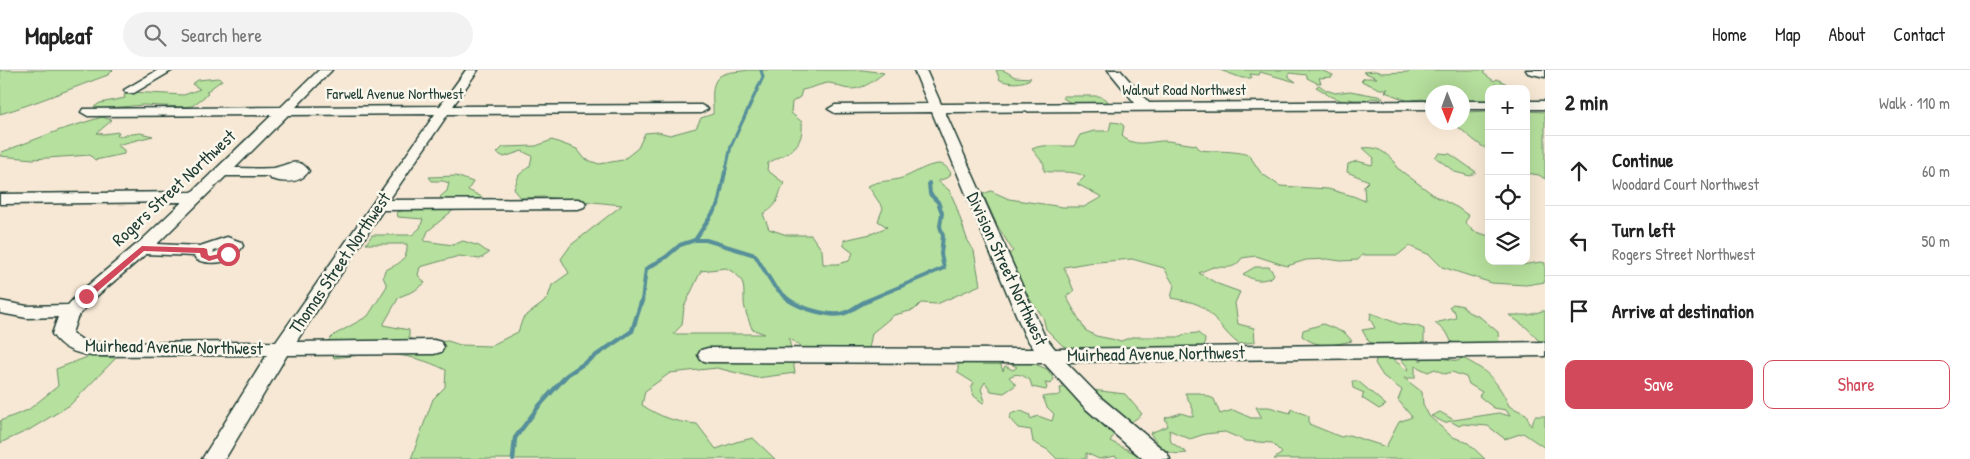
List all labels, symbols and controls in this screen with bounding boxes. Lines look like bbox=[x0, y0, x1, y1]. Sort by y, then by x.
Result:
search box bbox=[123, 12, 473, 57]
text: Mapleaf bbox=[25, 19, 93, 51]
icon: search bbox=[141, 21, 169, 49]
text: Search here bbox=[181, 22, 262, 48]
text: Home bbox=[1712, 22, 1747, 47]
text: Map bbox=[1775, 22, 1800, 47]
text: About bbox=[1828, 22, 1865, 47]
text: Contact bbox=[1893, 22, 1945, 47]
street label: Walnut Road Northwest bbox=[1122, 79, 1247, 100]
street label: Farwell Avenue Northwest bbox=[326, 83, 464, 104]
north arrow bbox=[1425, 85, 1470, 130]
map controls bbox=[1485, 85, 1530, 265]
button: + bbox=[1485, 85, 1530, 130]
text: 2 min bbox=[1565, 88, 1608, 117]
text: Walk · 110 m bbox=[1879, 92, 1950, 114]
street label: Rogers Street Northwest bbox=[106, 123, 242, 252]
button: − bbox=[1485, 130, 1530, 175]
text: Continue bbox=[1612, 147, 1673, 173]
icon: ahead bbox=[1565, 157, 1593, 185]
text: 60 m bbox=[1922, 160, 1950, 182]
text: Woodard Court Northwest bbox=[1612, 173, 1759, 195]
button: locate bbox=[1485, 175, 1530, 220]
street label: Thomas Street Northwest bbox=[283, 186, 397, 338]
street label: Division Street Northwest bbox=[961, 188, 1054, 350]
text: Turn left bbox=[1612, 217, 1675, 243]
button: layers bbox=[1485, 220, 1530, 265]
icon: left bbox=[1565, 227, 1593, 255]
text: 50 m bbox=[1922, 230, 1950, 252]
route start bbox=[217, 243, 240, 266]
text: Rogers Street Northwest bbox=[1612, 243, 1755, 265]
route end bbox=[75, 285, 98, 308]
icon: arrive bbox=[1565, 297, 1593, 325]
text: Arrive at destination bbox=[1612, 298, 1754, 324]
street label: Muirhead Avenue Northwest bbox=[85, 332, 264, 361]
street label: Muirhead Avenue Northwest bbox=[1067, 339, 1246, 368]
button: Save bbox=[1565, 360, 1753, 409]
button: Share bbox=[1763, 360, 1950, 409]

